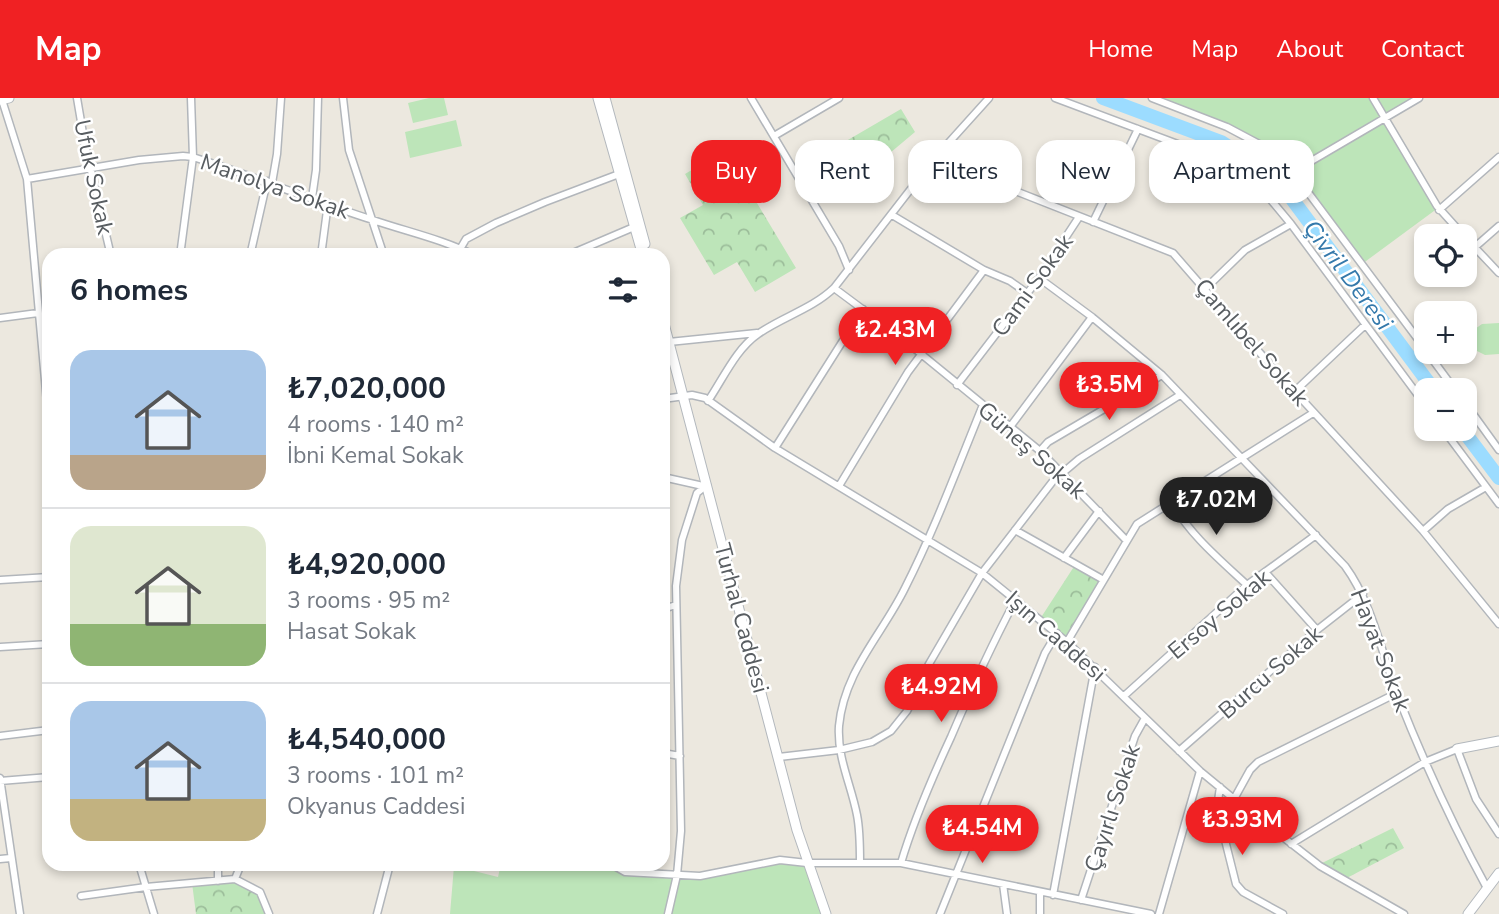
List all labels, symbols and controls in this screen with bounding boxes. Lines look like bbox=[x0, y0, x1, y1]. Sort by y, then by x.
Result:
text: Map bbox=[35, 27, 102, 72]
text: Home bbox=[1088, 33, 1153, 65]
text: Map bbox=[1191, 33, 1238, 65]
text: About bbox=[1276, 33, 1343, 65]
text: Contact bbox=[1381, 33, 1464, 65]
street label: Ufuk Sokak bbox=[66, 117, 121, 238]
chip: Buy bbox=[691, 140, 781, 203]
chip: Rent bbox=[795, 140, 894, 203]
chip: Filters bbox=[908, 140, 1022, 203]
chip: New bbox=[1036, 140, 1135, 203]
chip: Apartment bbox=[1149, 140, 1314, 203]
street label: Manolya Sokak bbox=[196, 146, 354, 227]
water label: Çivril Deresi bbox=[1296, 213, 1400, 337]
map controls bbox=[1414, 224, 1477, 441]
button: locate bbox=[1414, 224, 1477, 287]
street label: Cami Sokak bbox=[985, 227, 1081, 343]
text: 6 homes bbox=[70, 270, 188, 311]
icon: filters bbox=[604, 271, 642, 309]
street label: Çamlıbel Sokak bbox=[1188, 272, 1316, 413]
button: + bbox=[1414, 301, 1477, 364]
pin: ₺2.43M bbox=[838, 308, 952, 367]
text: ₺2.43M bbox=[855, 314, 935, 345]
pin: ₺3.5M bbox=[1060, 362, 1158, 422]
text: ₺7,020,000 bbox=[287, 368, 446, 409]
text: ₺3.5M bbox=[1075, 369, 1143, 400]
icon: home bbox=[126, 378, 210, 462]
button: − bbox=[1414, 378, 1477, 441]
street label: Güneş Sokak bbox=[971, 395, 1093, 506]
text: 4 rooms · 140 m² bbox=[287, 409, 464, 440]
text: İbni Kemal Sokak bbox=[287, 440, 464, 471]
pin: ₺7.02M bbox=[1159, 478, 1273, 537]
text: ₺7.02M bbox=[1176, 484, 1256, 515]
street label: Turhal Caddesi bbox=[707, 540, 776, 697]
text: ₺4,920,000 bbox=[287, 544, 446, 585]
icon: home bbox=[126, 554, 210, 638]
street label: Ersoy Sokak bbox=[1161, 562, 1278, 666]
street label: Işın Caddesi bbox=[999, 584, 1113, 689]
street label: Hayat Sokak bbox=[1343, 584, 1418, 717]
text: 3 rooms · 95 m² bbox=[287, 585, 450, 616]
text: Hasat Sokak bbox=[287, 616, 416, 647]
street label: Burcu Sokak bbox=[1212, 618, 1329, 726]
pin: ₺4.92M bbox=[884, 664, 998, 724]
text: ₺4.92M bbox=[901, 671, 981, 702]
text: ₺4,540,000 bbox=[287, 719, 446, 760]
icon: home bbox=[126, 729, 210, 813]
street label: Çayırlı Sokak bbox=[1077, 740, 1148, 876]
text: 3 rooms · 101 m² bbox=[287, 760, 464, 791]
text: Okyanus Caddesi bbox=[287, 791, 465, 822]
pin: ₺3.93M bbox=[1185, 798, 1299, 857]
text: ₺3.93M bbox=[1202, 804, 1282, 835]
pin: ₺4.54M bbox=[925, 806, 1039, 865]
text: ₺4.54M bbox=[942, 812, 1022, 843]

